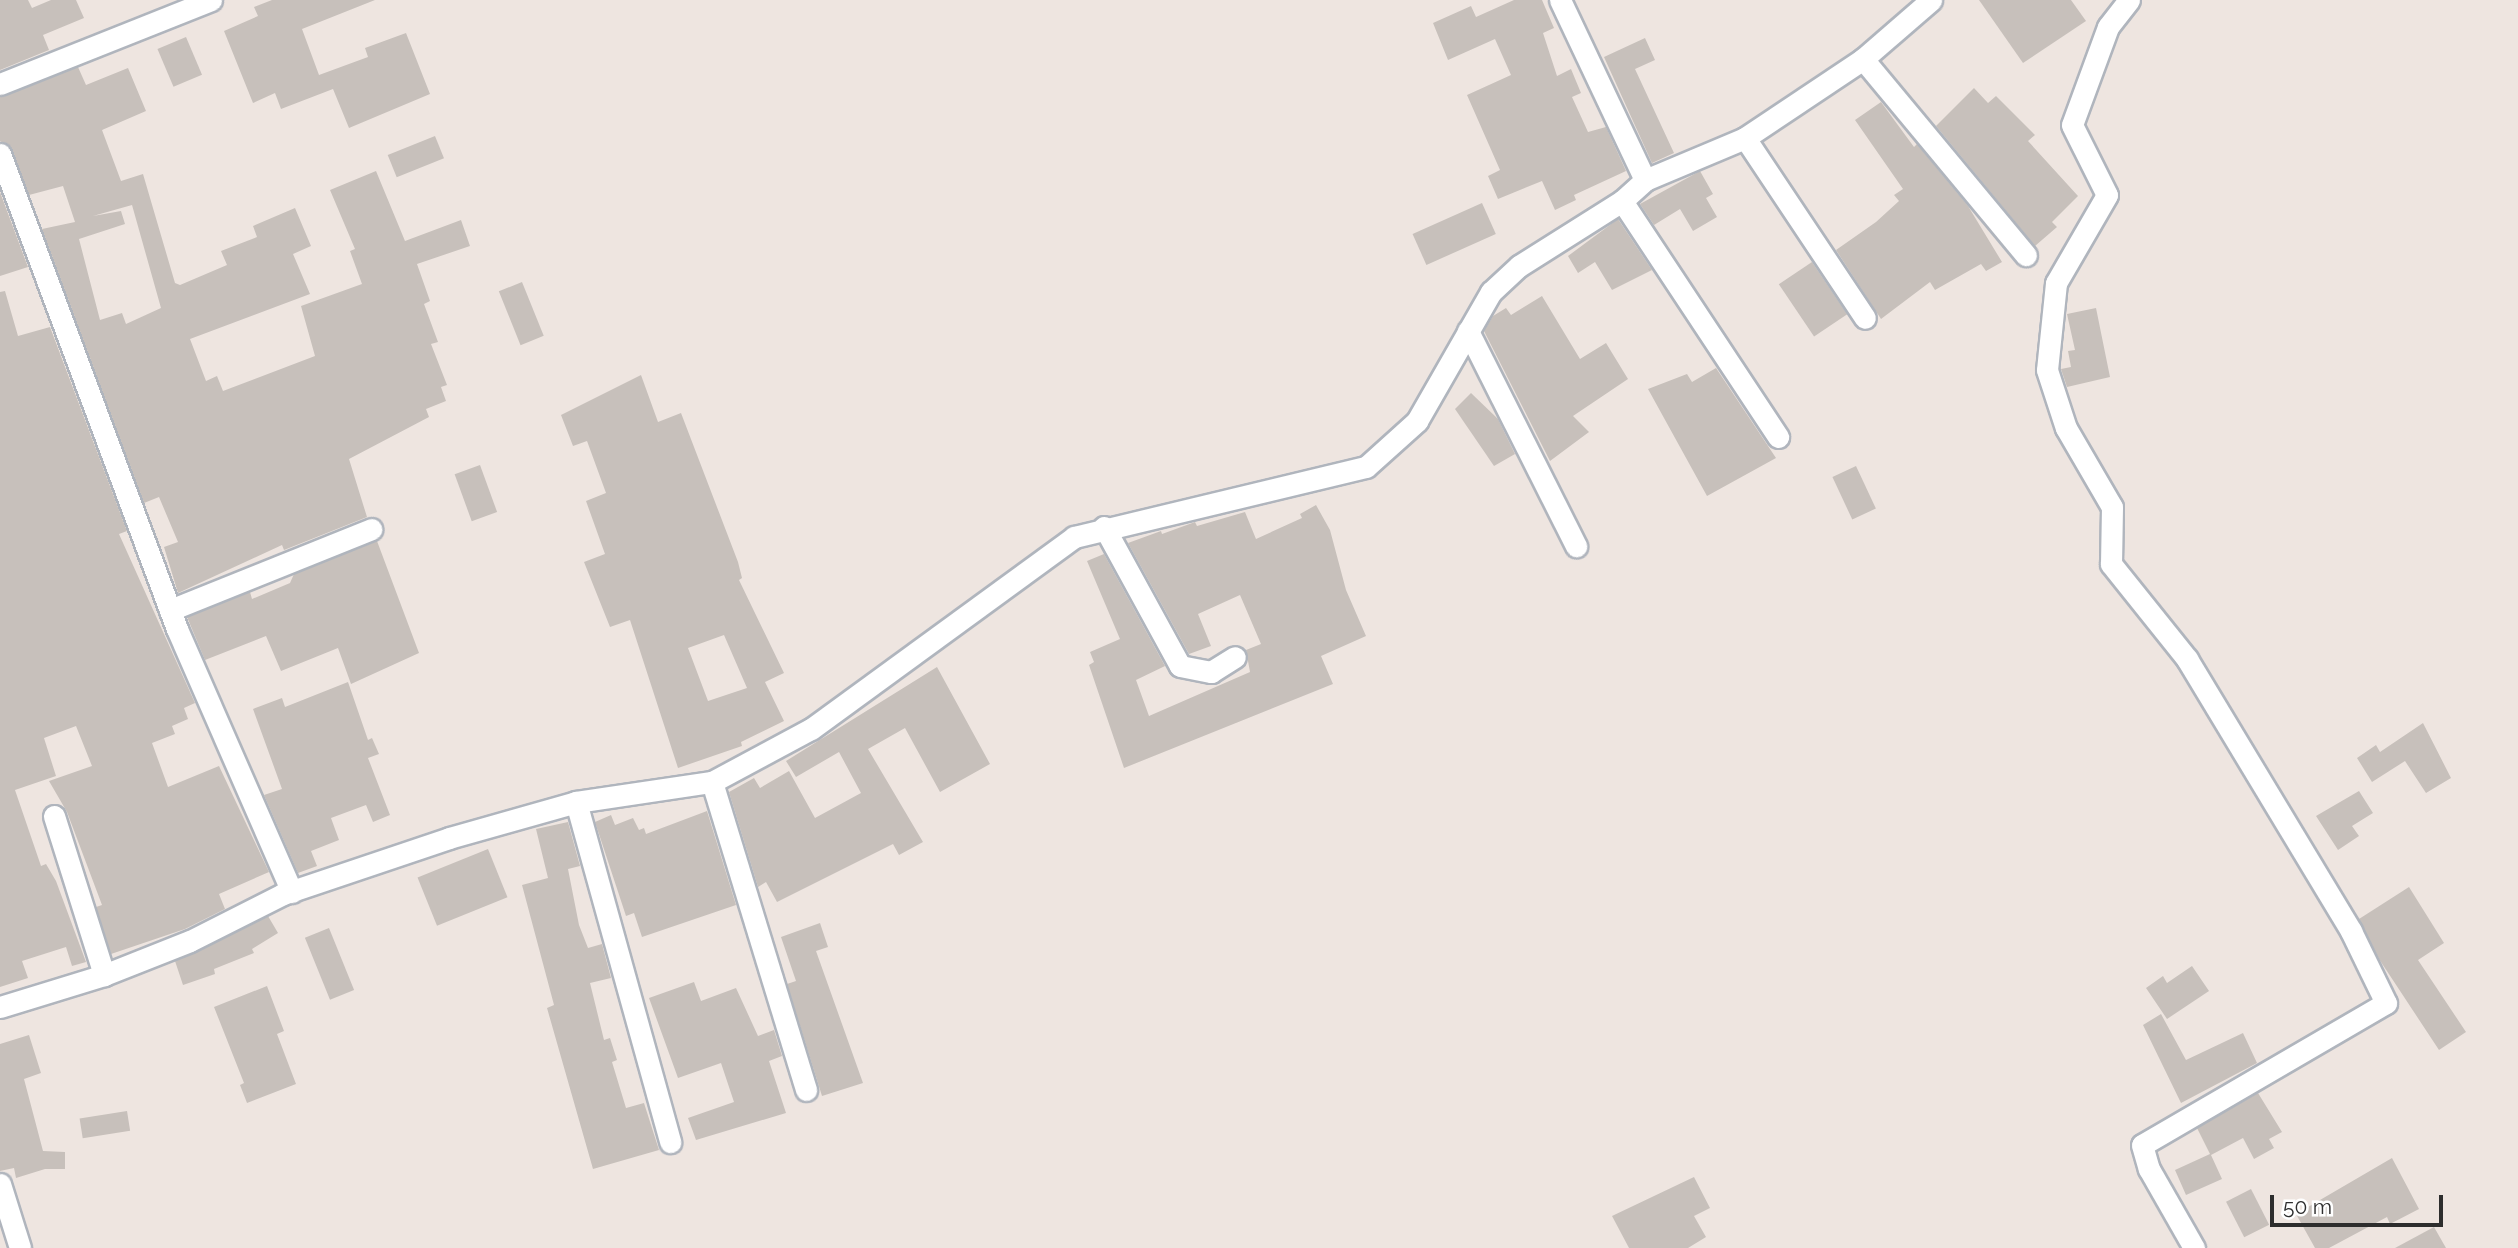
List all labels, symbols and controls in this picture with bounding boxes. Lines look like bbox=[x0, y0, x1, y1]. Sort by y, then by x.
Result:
scale bar bbox=[2273, 1182, 2446, 1226]
text: 50 m bbox=[2283, 1194, 2332, 1219]

